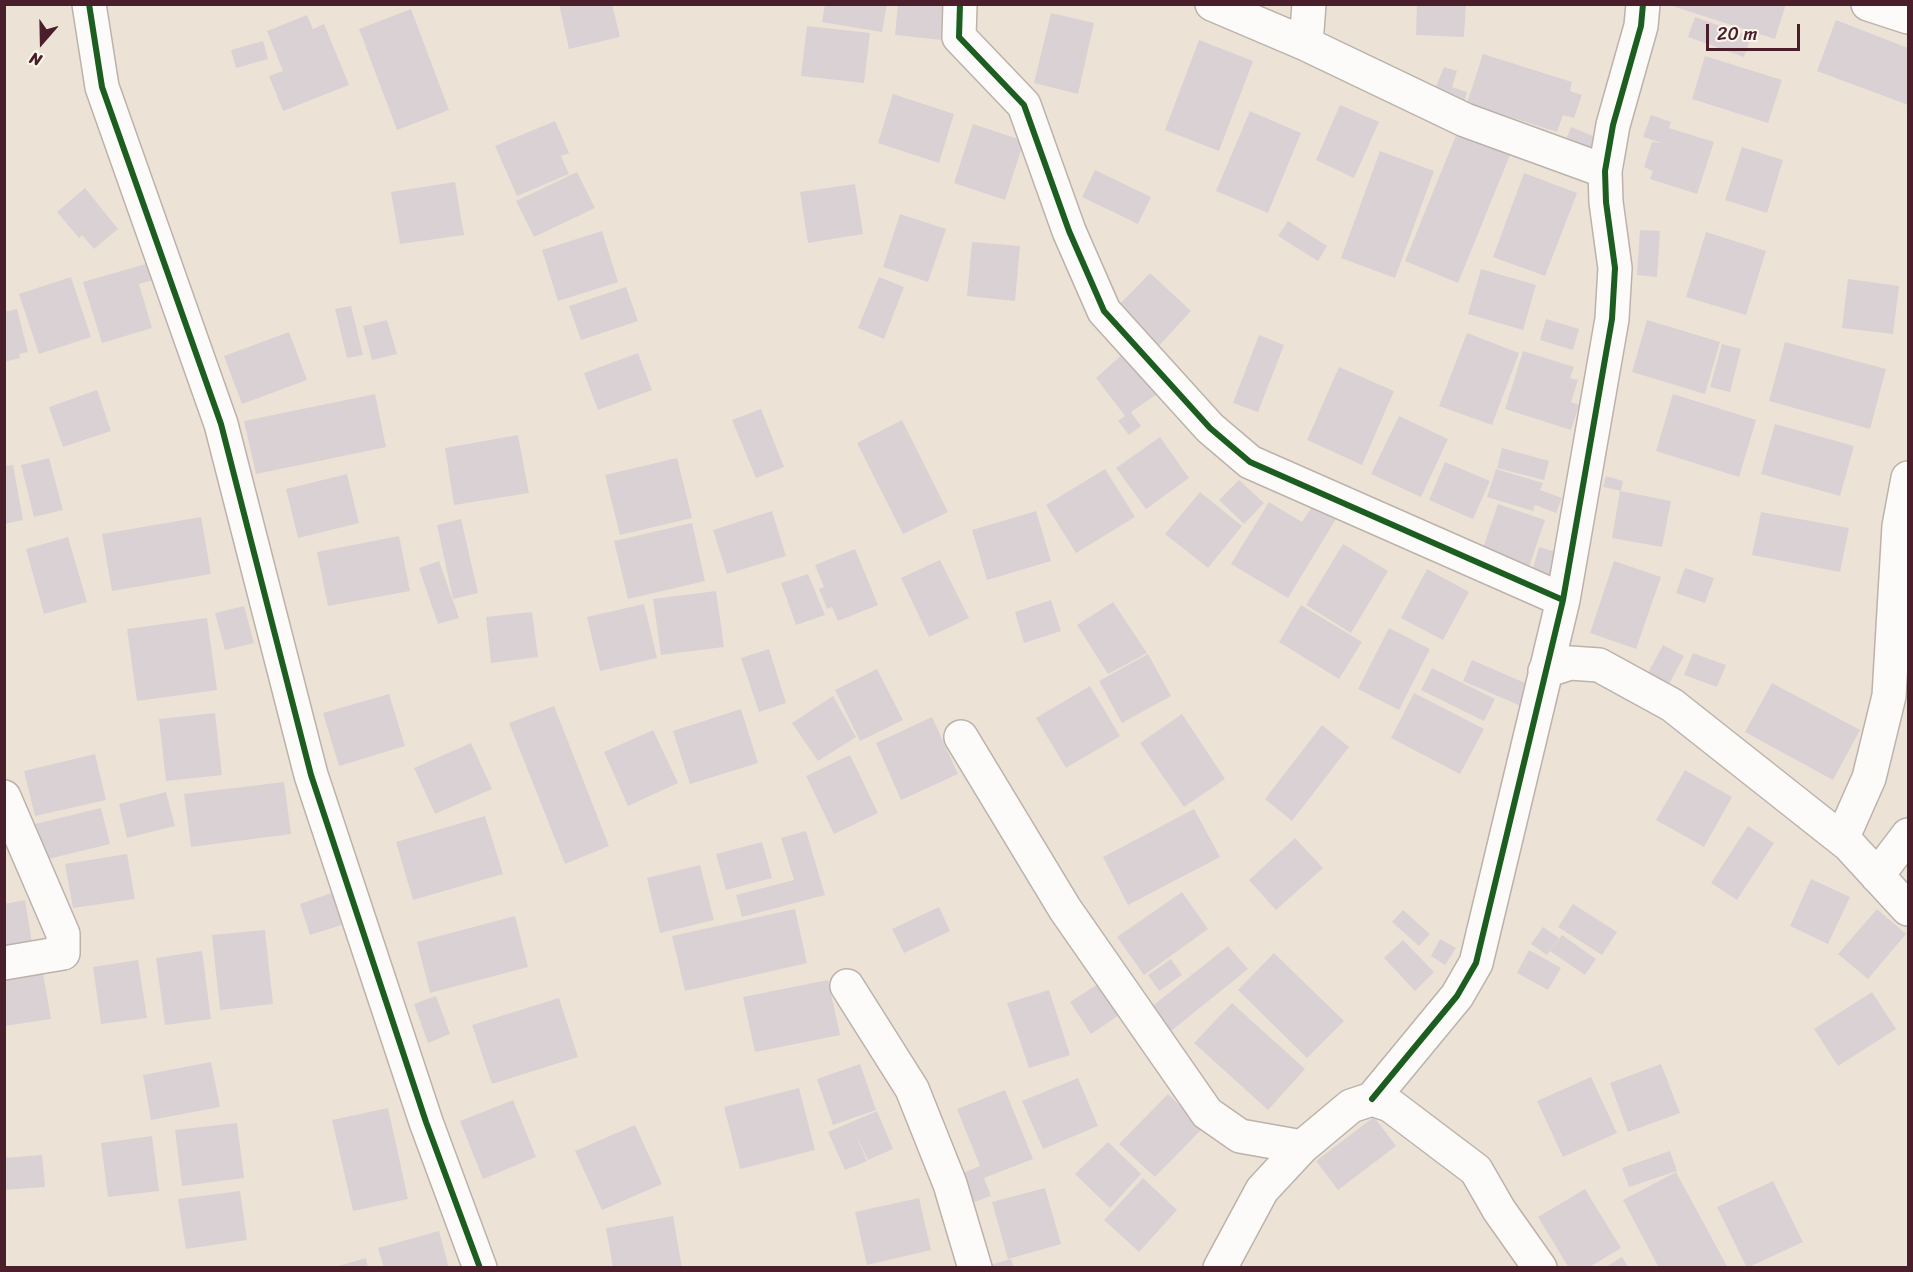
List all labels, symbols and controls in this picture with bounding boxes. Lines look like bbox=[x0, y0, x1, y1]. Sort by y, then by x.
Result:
north arrow bbox=[12, 12, 72, 72]
scale bar bbox=[1709, 12, 1804, 50]
text: 20 m bbox=[1717, 18, 1757, 50]
text: N bbox=[26, 44, 46, 75]

